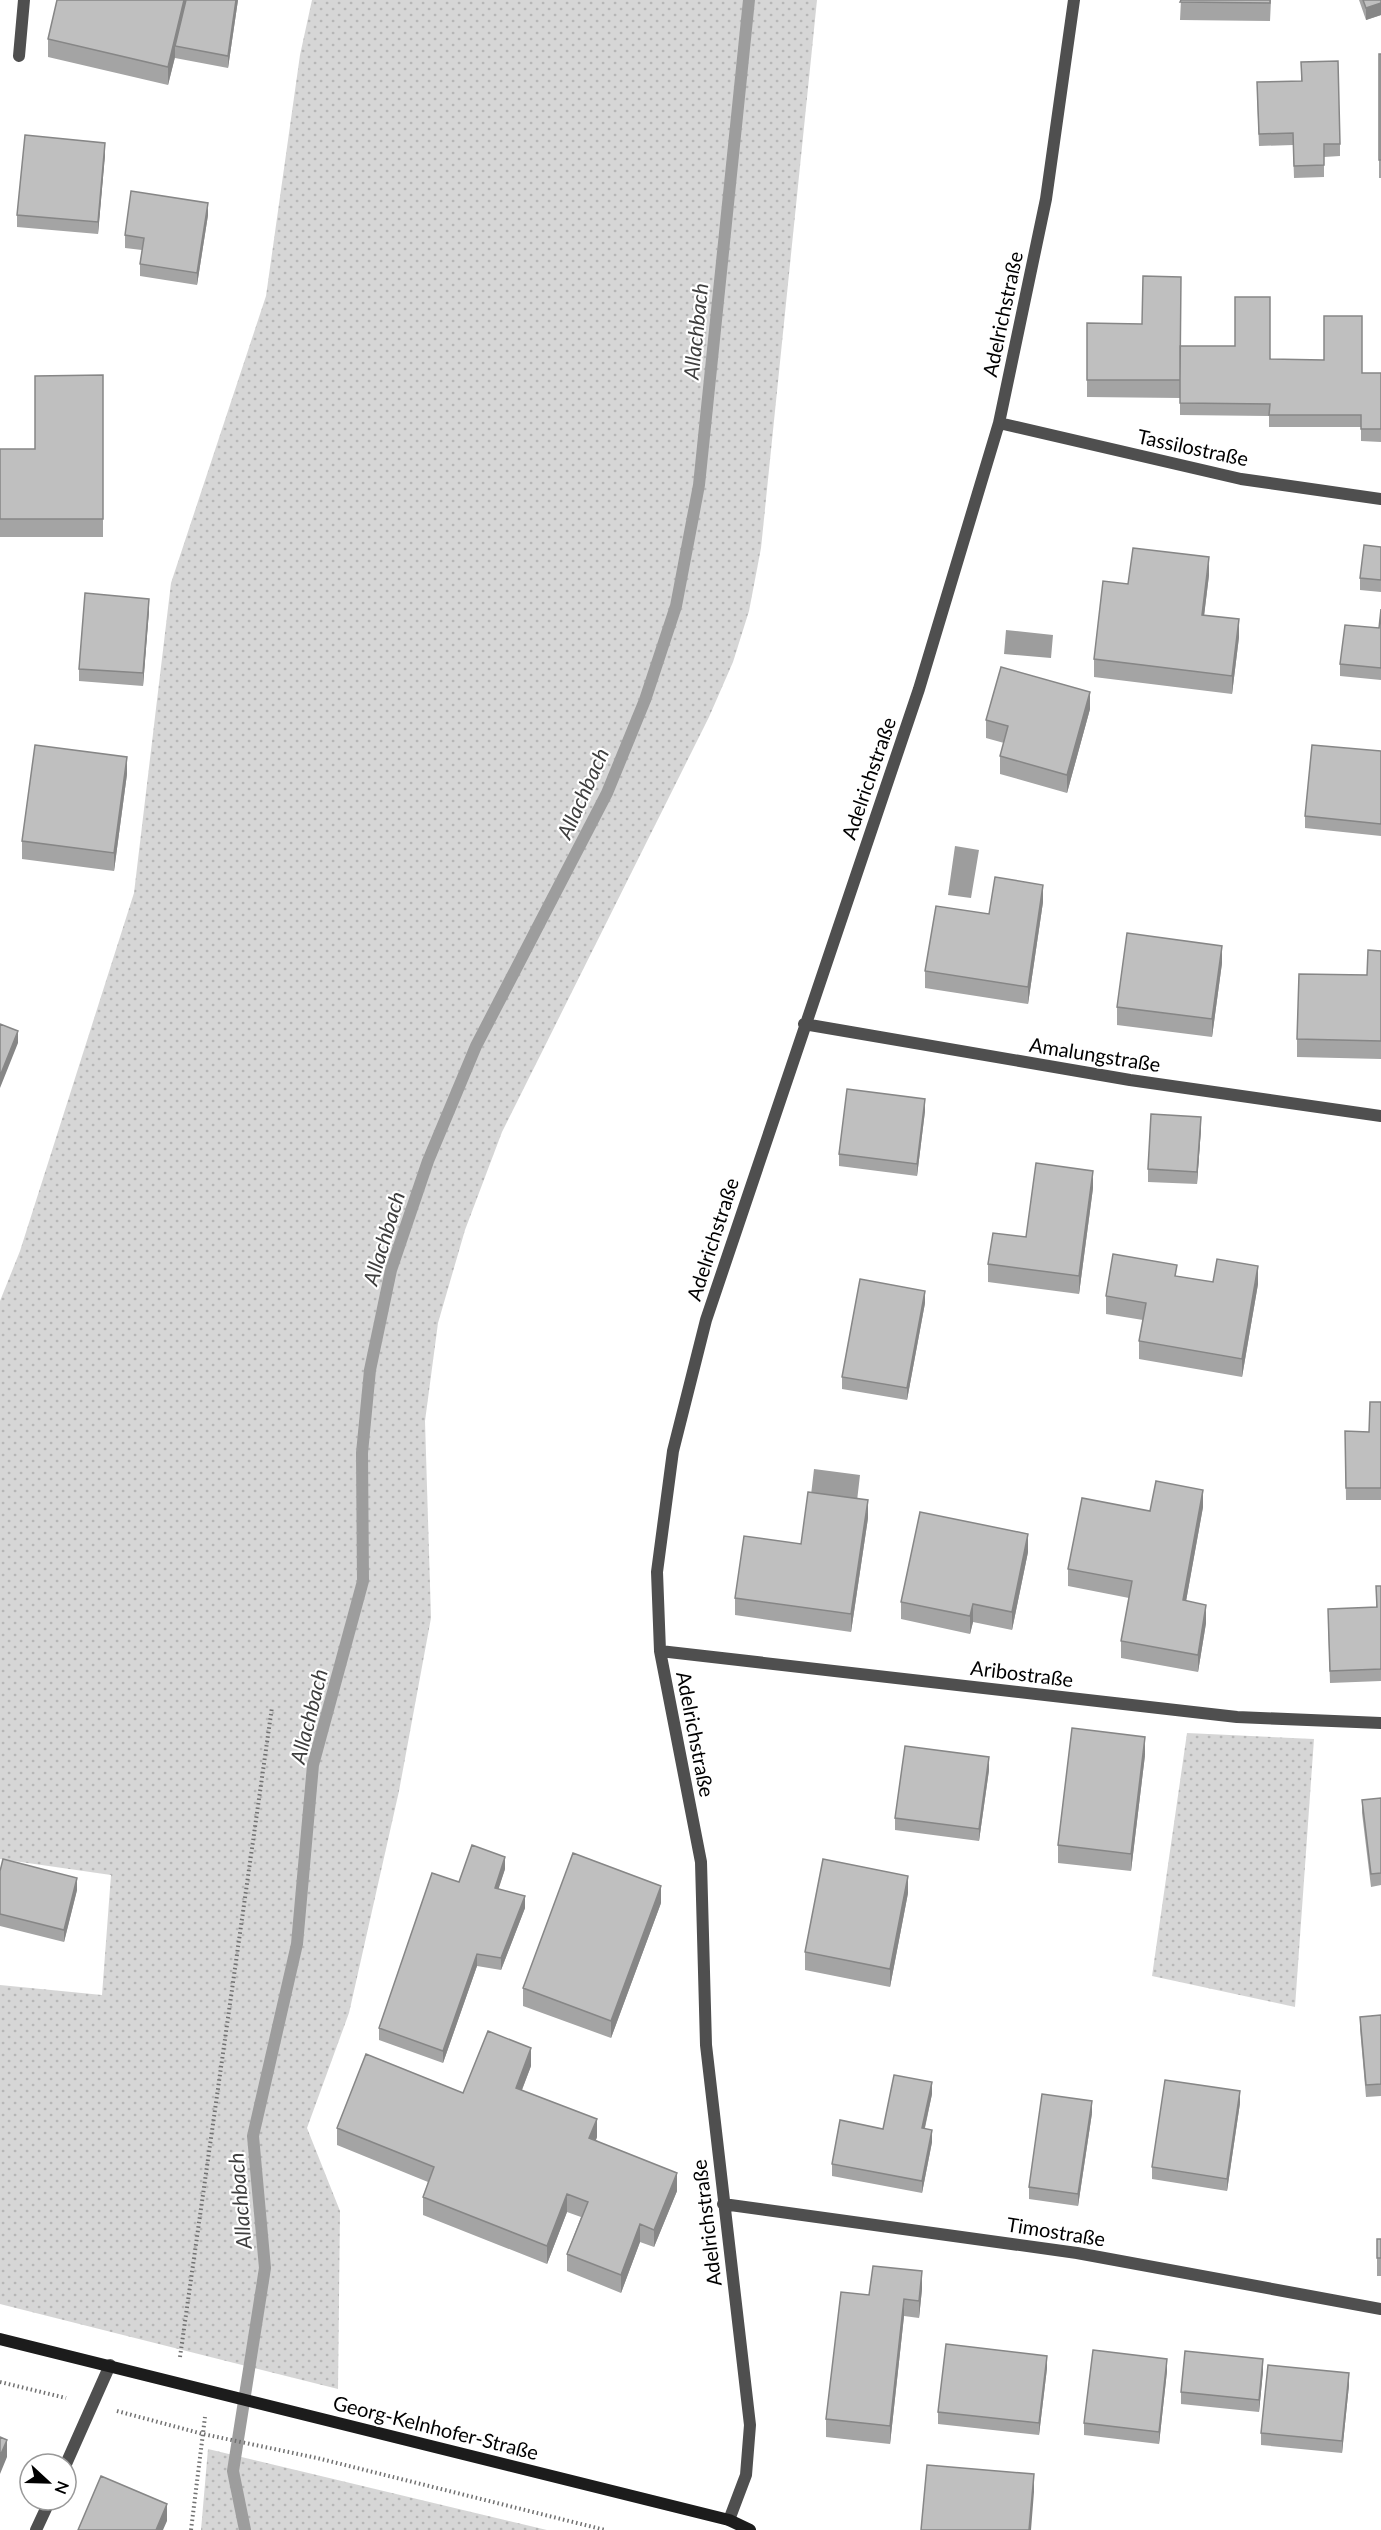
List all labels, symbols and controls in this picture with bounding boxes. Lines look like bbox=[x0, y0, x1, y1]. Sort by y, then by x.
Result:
street label: Adelrichstraße bbox=[977, 249, 1027, 379]
water label: Allachbach bbox=[677, 282, 712, 381]
street label: Tassilostraße bbox=[1135, 424, 1251, 470]
street label: Adelrichstraße bbox=[836, 714, 900, 842]
water label: Allachbach bbox=[551, 744, 613, 843]
street label: Amalungstraße bbox=[1028, 1032, 1162, 1076]
street label: Adelrichstraße bbox=[681, 1175, 743, 1303]
water label: Allachbach bbox=[357, 1188, 409, 1289]
street label: Aribostraße bbox=[969, 1655, 1075, 1691]
water label: Allachbach bbox=[284, 1666, 332, 1767]
street label: Adelrichstraße bbox=[672, 1669, 720, 1799]
water label: Allachbach bbox=[222, 2152, 256, 2251]
street label: Adelrichstraße bbox=[686, 2158, 726, 2288]
street label: Timostraße bbox=[1005, 2211, 1107, 2251]
street label: Georg-Kelnhofer-Straße bbox=[331, 2390, 541, 2464]
north arrow bbox=[18, 2452, 78, 2512]
text: N bbox=[51, 2479, 73, 2497]

